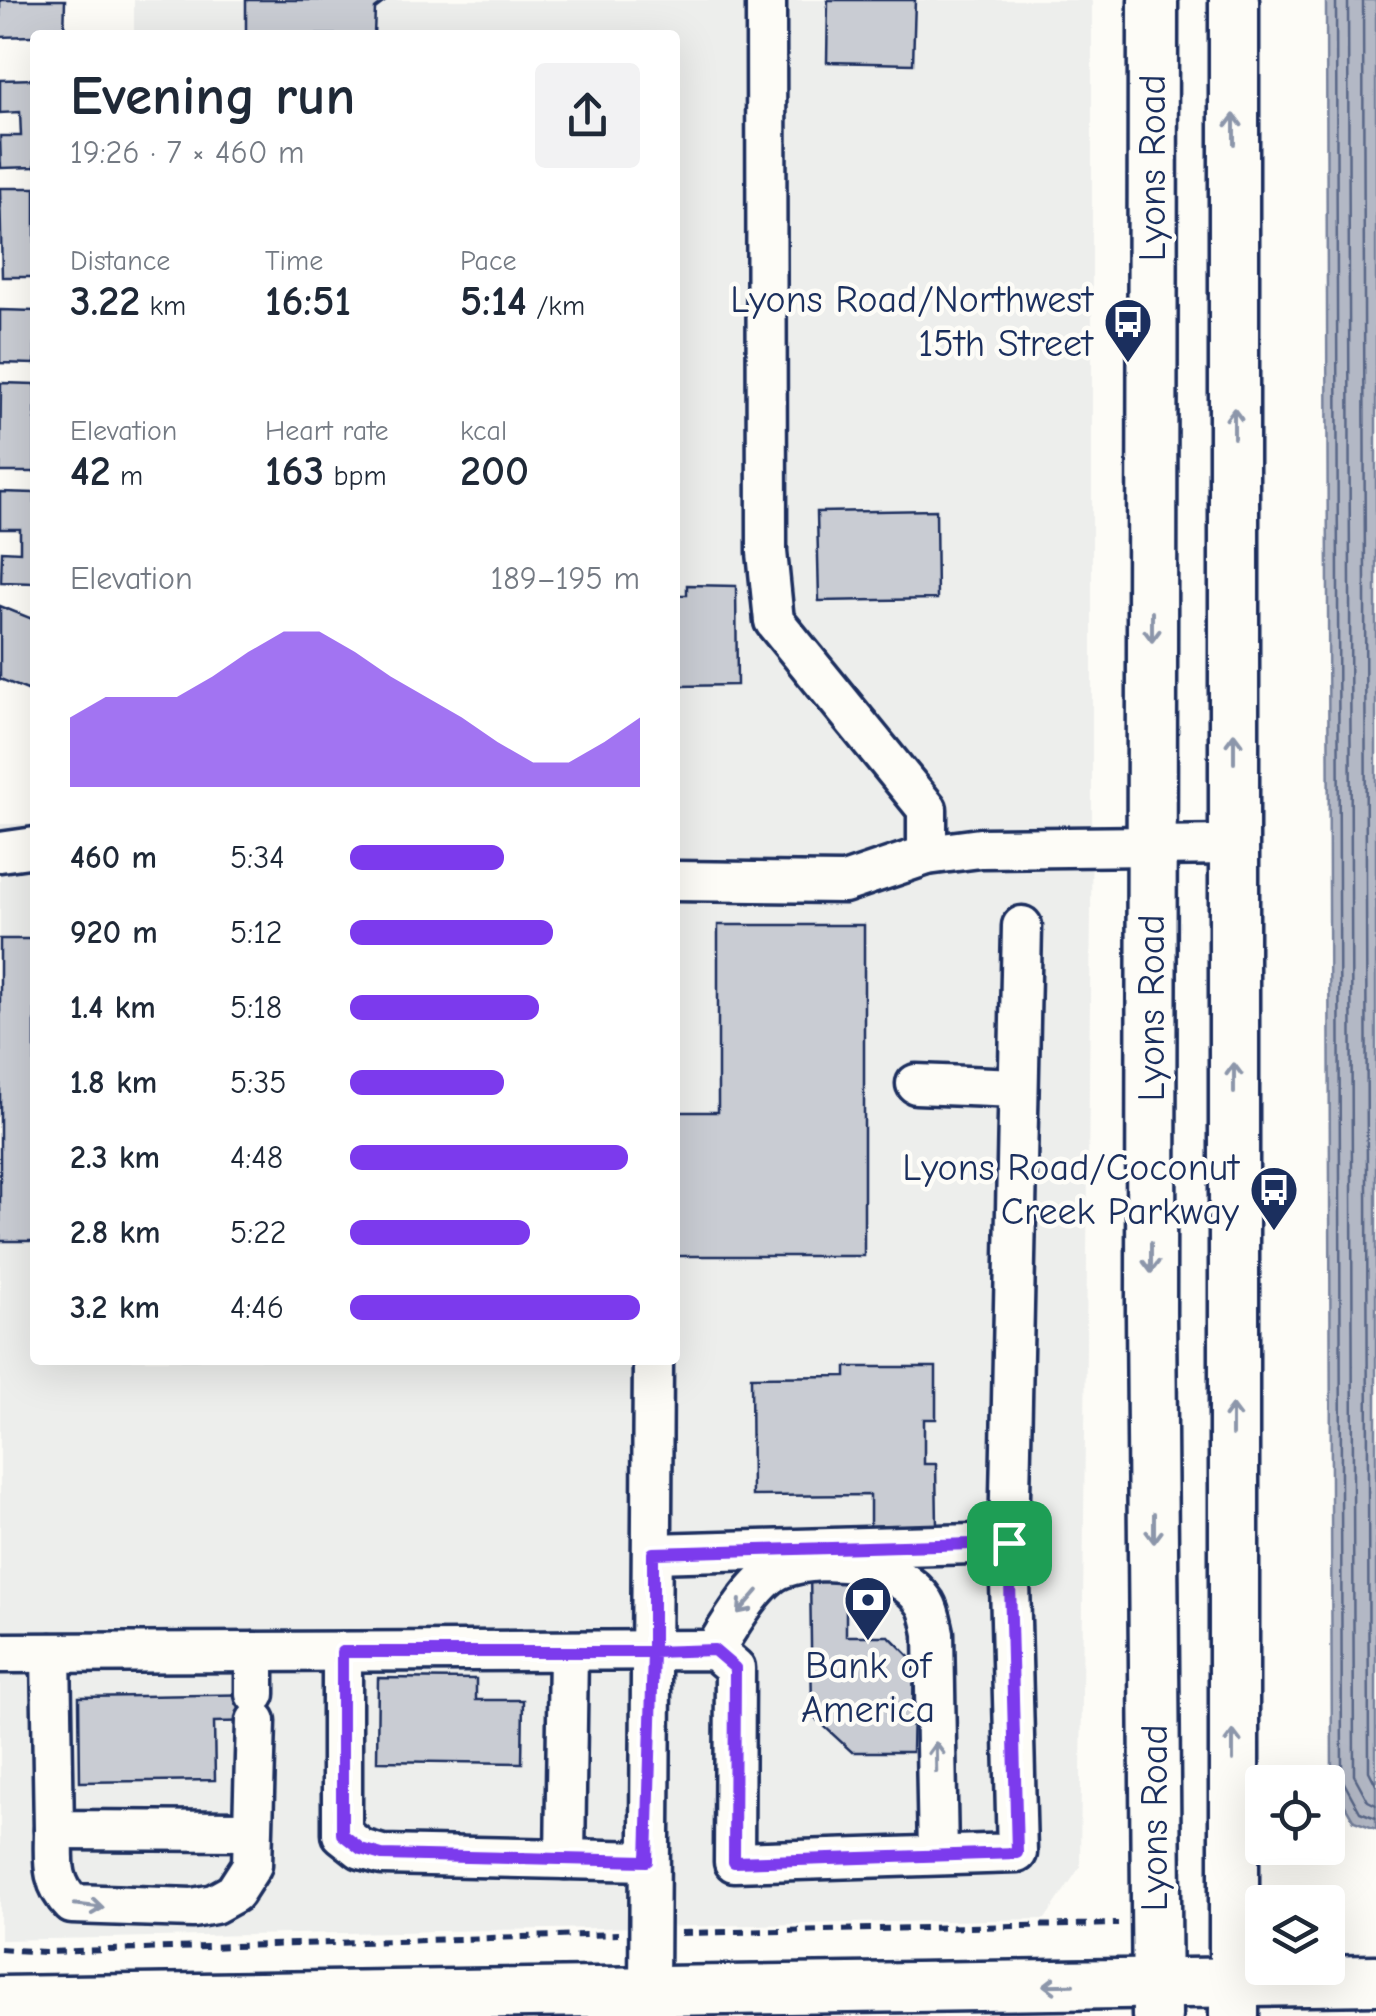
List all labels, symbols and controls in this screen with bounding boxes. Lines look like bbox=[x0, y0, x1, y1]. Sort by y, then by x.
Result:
button: share bbox=[535, 63, 640, 168]
text: Evening run bbox=[70, 64, 355, 128]
street label: Lyons Road bbox=[1131, 74, 1175, 262]
one-way arrow bbox=[1224, 114, 1244, 146]
text: 19:26 · 7 × 460 m bbox=[70, 134, 305, 171]
text: Distance bbox=[70, 245, 170, 277]
text: Time bbox=[265, 245, 323, 277]
text: Pace bbox=[460, 245, 516, 277]
text: 3.22 bbox=[70, 277, 140, 326]
text: 16:51 bbox=[265, 277, 351, 326]
text: 5:14 bbox=[460, 277, 527, 326]
place label: Lyons Road/Northwest 15th Street bbox=[730, 278, 1094, 366]
text: km bbox=[140, 290, 186, 322]
text: /km bbox=[527, 290, 585, 322]
bus stop icon: Lyons Road/Northwest 15th Street bbox=[1102, 296, 1154, 364]
one-way arrow bbox=[1224, 407, 1244, 440]
text: Elevation bbox=[70, 415, 177, 447]
text: Heart rate bbox=[265, 415, 388, 447]
text: kcal bbox=[460, 415, 507, 447]
text: 42 bbox=[70, 447, 111, 496]
text: 163 bbox=[265, 447, 324, 496]
text: 200 bbox=[460, 447, 529, 496]
text: m bbox=[111, 460, 143, 492]
text: bpm bbox=[324, 460, 387, 492]
text: Elevation bbox=[70, 560, 193, 597]
text: 189–195 m bbox=[490, 560, 640, 597]
one-way arrow bbox=[1142, 610, 1162, 642]
one-way arrow bbox=[1224, 732, 1244, 764]
text: 460 m bbox=[70, 839, 157, 876]
text: 5:34 bbox=[230, 839, 285, 876]
text: 920 m bbox=[70, 914, 158, 951]
text: 5:12 bbox=[230, 914, 283, 951]
street label: Lyons Road bbox=[1130, 914, 1174, 1102]
text: 1.4 km bbox=[70, 989, 156, 1026]
text: 5:18 bbox=[230, 989, 282, 1026]
one-way arrow bbox=[1224, 1062, 1244, 1094]
text: 1.8 km bbox=[70, 1064, 157, 1101]
text: 5:35 bbox=[230, 1064, 287, 1101]
text: 2.3 km bbox=[70, 1139, 160, 1176]
text: 4:48 bbox=[230, 1139, 283, 1176]
place label: Lyons Road/Coconut Creek Parkway bbox=[902, 1146, 1240, 1234]
bus stop icon: Lyons Road/Coconut Creek Parkway bbox=[1248, 1164, 1300, 1232]
text: 2.8 km bbox=[70, 1214, 161, 1251]
text: 5:22 bbox=[230, 1214, 287, 1251]
one-way arrow bbox=[1142, 1242, 1160, 1274]
text: 3.2 km bbox=[70, 1289, 160, 1326]
text: 4:46 bbox=[230, 1289, 284, 1326]
one-way arrow bbox=[1222, 1404, 1242, 1436]
pin bbox=[967, 1501, 1052, 1586]
one-way arrow bbox=[1144, 1510, 1164, 1543]
icon: arrive bbox=[982, 1516, 1037, 1571]
bank icon: Bank of America bbox=[842, 1574, 894, 1642]
one-way arrow bbox=[736, 1589, 759, 1614]
place label: Bank of America bbox=[801, 1644, 935, 1732]
street label: Lyons Road bbox=[1133, 1724, 1177, 1912]
one-way arrow bbox=[1224, 1729, 1243, 1761]
one-way arrow bbox=[927, 1742, 946, 1774]
map controls bbox=[1245, 1765, 1345, 1985]
button: locate bbox=[1245, 1765, 1345, 1865]
button: layers bbox=[1245, 1885, 1345, 1985]
one-way arrow bbox=[72, 1897, 105, 1916]
one-way arrow bbox=[1043, 1975, 1075, 1994]

